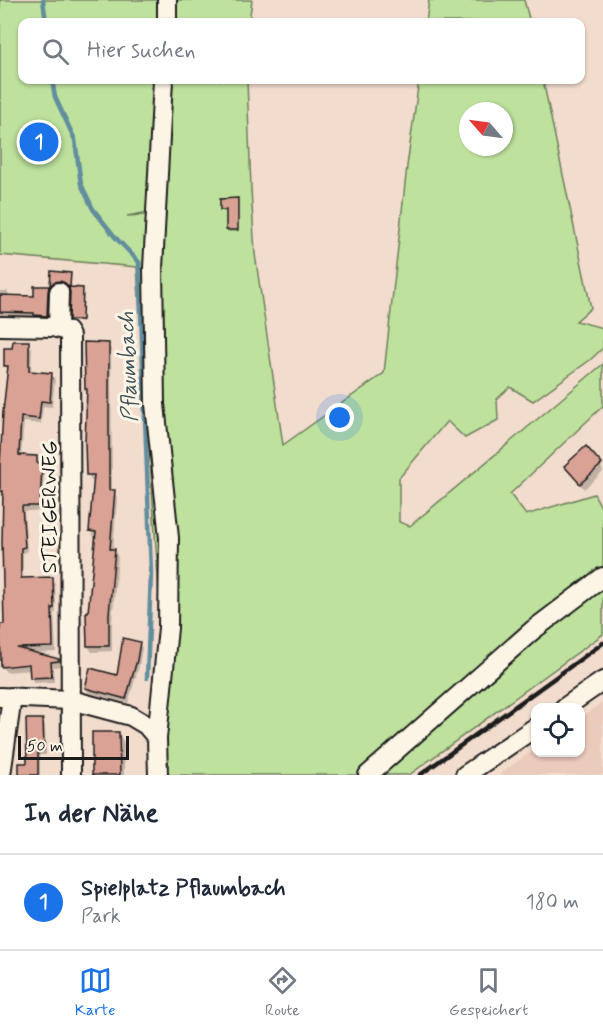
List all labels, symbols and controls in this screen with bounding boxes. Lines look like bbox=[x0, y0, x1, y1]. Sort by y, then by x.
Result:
search box bbox=[18, 18, 585, 84]
icon: search bbox=[39, 35, 72, 68]
text: Hier suchen bbox=[87, 37, 196, 65]
north arrow bbox=[459, 102, 513, 156]
pin: 1 bbox=[20, 120, 58, 164]
water label: Pflaumbach bbox=[113, 311, 145, 423]
your location bbox=[325, 403, 354, 432]
street label: STEIGERWEG bbox=[36, 441, 64, 573]
map controls bbox=[531, 703, 585, 757]
button: locate bbox=[531, 703, 585, 757]
scale bar bbox=[18, 733, 129, 760]
text: 50 m bbox=[27, 736, 63, 757]
text: In der Nähe bbox=[24, 797, 158, 831]
text: Spielplatz Pflaumbach bbox=[81, 875, 286, 903]
text: 1 bbox=[39, 889, 48, 916]
text: 180 m bbox=[526, 889, 579, 916]
text: Park bbox=[81, 903, 121, 930]
tab: Karte bbox=[75, 964, 116, 1021]
tab: Route bbox=[265, 964, 300, 1021]
tab: Gespeichert bbox=[449, 964, 528, 1021]

